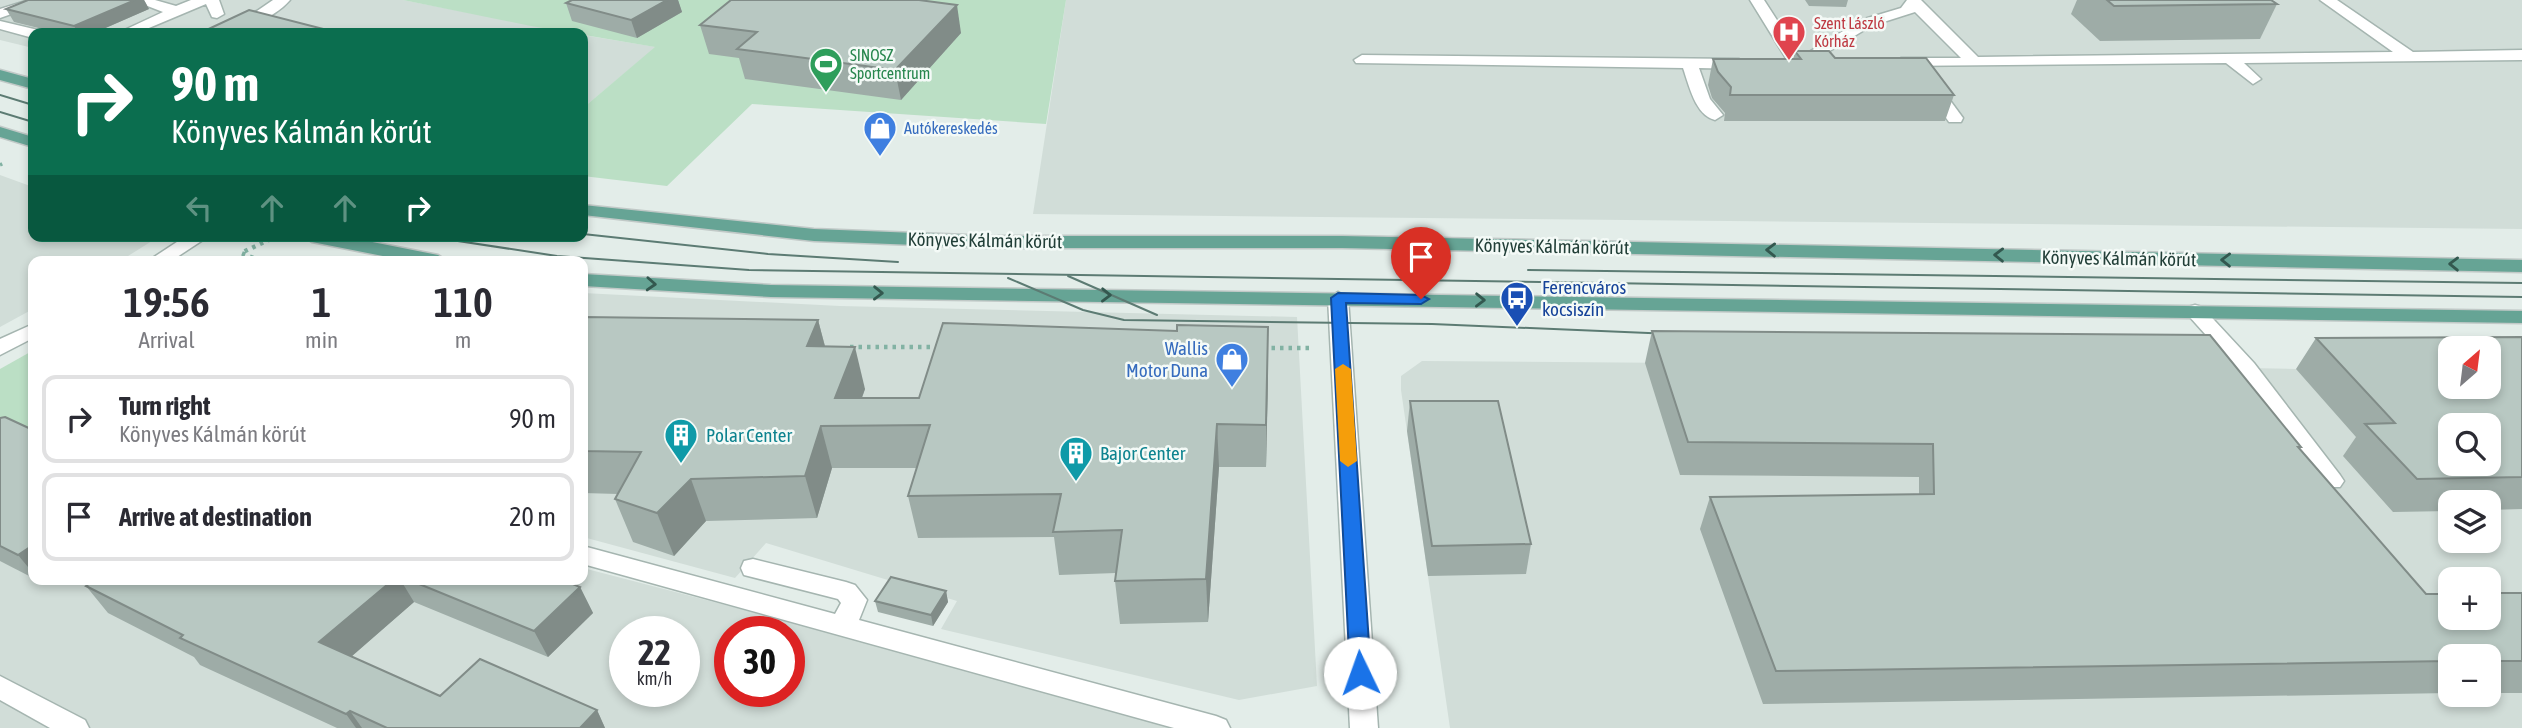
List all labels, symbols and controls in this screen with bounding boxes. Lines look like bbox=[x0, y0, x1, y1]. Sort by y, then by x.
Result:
hospital icon: Szent László Kórház bbox=[1770, 13, 1808, 62]
place label: Szent László Kórház bbox=[1814, 14, 1885, 50]
sports icon: SINOSZ Sportcentrum bbox=[807, 45, 845, 94]
place label: SINOSZ Sportcentrum bbox=[850, 46, 930, 83]
text: 90 m bbox=[171, 55, 259, 111]
icon: right bbox=[56, 56, 147, 147]
shop icon: Autókereskedés bbox=[861, 109, 899, 158]
text: Könyves Kálmán körút bbox=[171, 113, 432, 150]
place label: Autókereskedés bbox=[904, 119, 998, 137]
icon: left bbox=[180, 189, 218, 227]
icon: ahead bbox=[253, 189, 291, 227]
icon: ahead bbox=[326, 189, 364, 227]
icon: right bbox=[399, 189, 437, 227]
pin bbox=[1391, 227, 1451, 299]
street label: Könyves Kálmán körút bbox=[907, 228, 1063, 252]
street label: Könyves Kálmán körút bbox=[1474, 234, 1630, 258]
icon: arrive bbox=[1402, 238, 1440, 276]
one-way arrow bbox=[1766, 243, 1777, 258]
street label: Könyves Kálmán körút bbox=[2041, 246, 2197, 270]
one-way arrow bbox=[1993, 247, 2004, 263]
one-way arrow bbox=[2221, 252, 2231, 268]
one-way arrow bbox=[2448, 257, 2459, 272]
place label: Ferencváros kocsiszín bbox=[1542, 276, 1626, 320]
one-way arrow bbox=[646, 277, 657, 292]
text: 19:56 bbox=[123, 278, 210, 326]
text: 1 bbox=[312, 278, 331, 326]
text: 110 bbox=[433, 278, 493, 326]
bus stop icon: Ferencváros kocsiszín bbox=[1498, 279, 1536, 328]
one-way arrow bbox=[873, 285, 884, 300]
one-way arrow bbox=[1101, 287, 1111, 303]
one-way arrow bbox=[1475, 292, 1486, 308]
text: Arrival bbox=[138, 327, 195, 353]
text: min bbox=[305, 327, 338, 353]
text: m bbox=[455, 327, 471, 353]
north arrow bbox=[2438, 336, 2501, 399]
map controls bbox=[2438, 336, 2501, 707]
place label: Wallis Motor Duna bbox=[1126, 337, 1208, 381]
shop icon: Wallis Motor Duna bbox=[1213, 340, 1251, 389]
text: Turn right bbox=[119, 391, 210, 421]
icon: right bbox=[60, 400, 98, 438]
text: 90 m bbox=[509, 404, 556, 434]
button: search bbox=[2438, 413, 2501, 476]
building icon: Polar Center bbox=[662, 416, 700, 465]
text: Könyves Kálmán körút bbox=[119, 421, 306, 447]
place label: Polar Center bbox=[706, 424, 792, 446]
building icon: Bajor Center bbox=[1057, 434, 1095, 483]
place label: Bajor Center bbox=[1100, 442, 1186, 464]
button: layers bbox=[2438, 490, 2501, 553]
icon: arrive bbox=[60, 498, 98, 536]
text: Arrive at destination bbox=[119, 502, 312, 532]
text: 20 m bbox=[509, 502, 556, 532]
button: + bbox=[2438, 567, 2501, 630]
speed limit sign: 30 bbox=[714, 616, 805, 707]
text: 22 bbox=[638, 632, 671, 672]
position arrow bbox=[1323, 636, 1397, 710]
button: − bbox=[2438, 644, 2501, 707]
text: km/h bbox=[637, 668, 672, 689]

